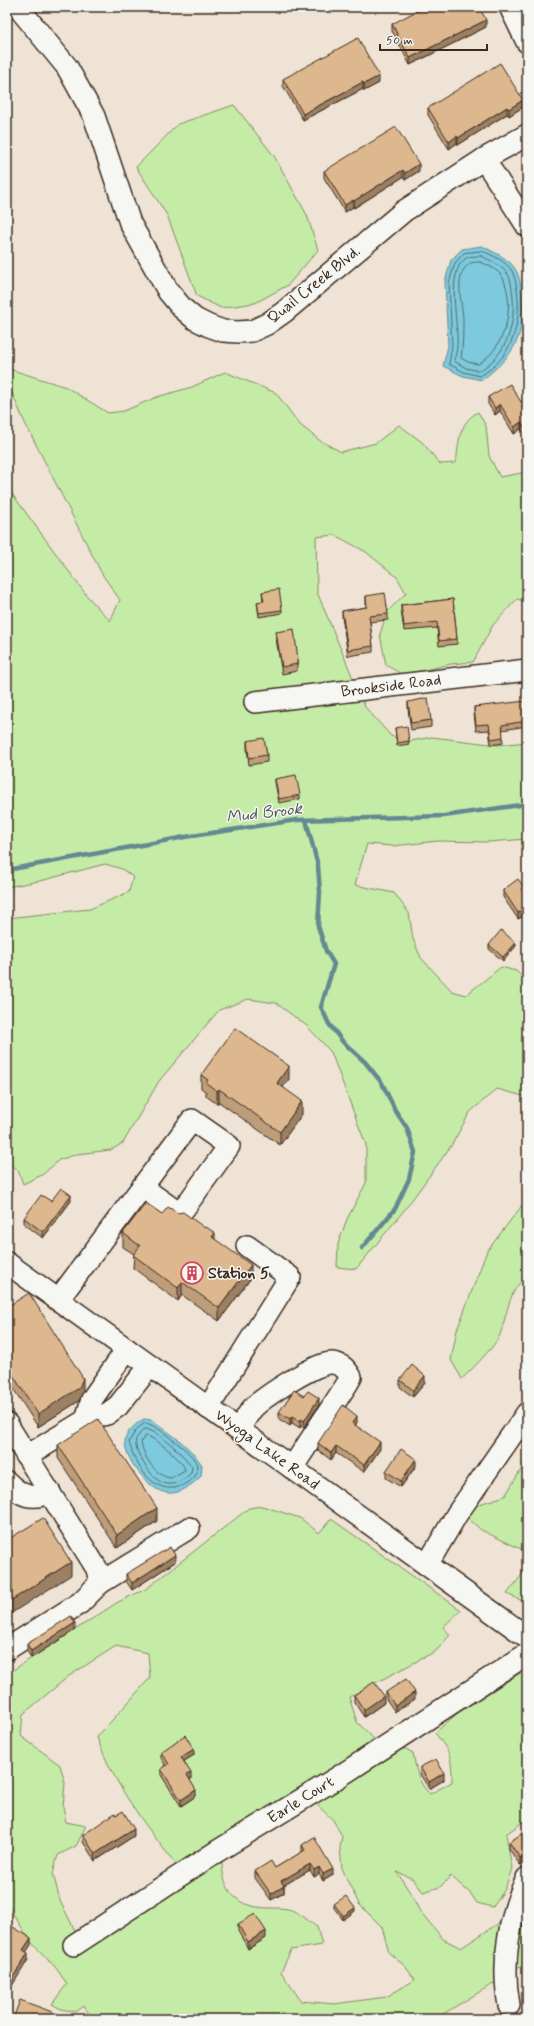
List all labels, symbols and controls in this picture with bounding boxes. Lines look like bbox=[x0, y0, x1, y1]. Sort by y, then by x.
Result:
scale bar bbox=[380, 26, 487, 52]
text: 50 m bbox=[386, 33, 413, 49]
street label: Quail Creek Blvd. bbox=[263, 241, 365, 329]
street label: Brookside Road bbox=[340, 669, 442, 703]
water label: Mud Brook bbox=[225, 797, 305, 829]
building icon: Station 5 bbox=[179, 1260, 205, 1286]
place label: Station 5 bbox=[208, 1263, 270, 1284]
street label: Wyoga Lake Road bbox=[210, 1405, 324, 1496]
street label: Earle Court bbox=[264, 1771, 338, 1829]

